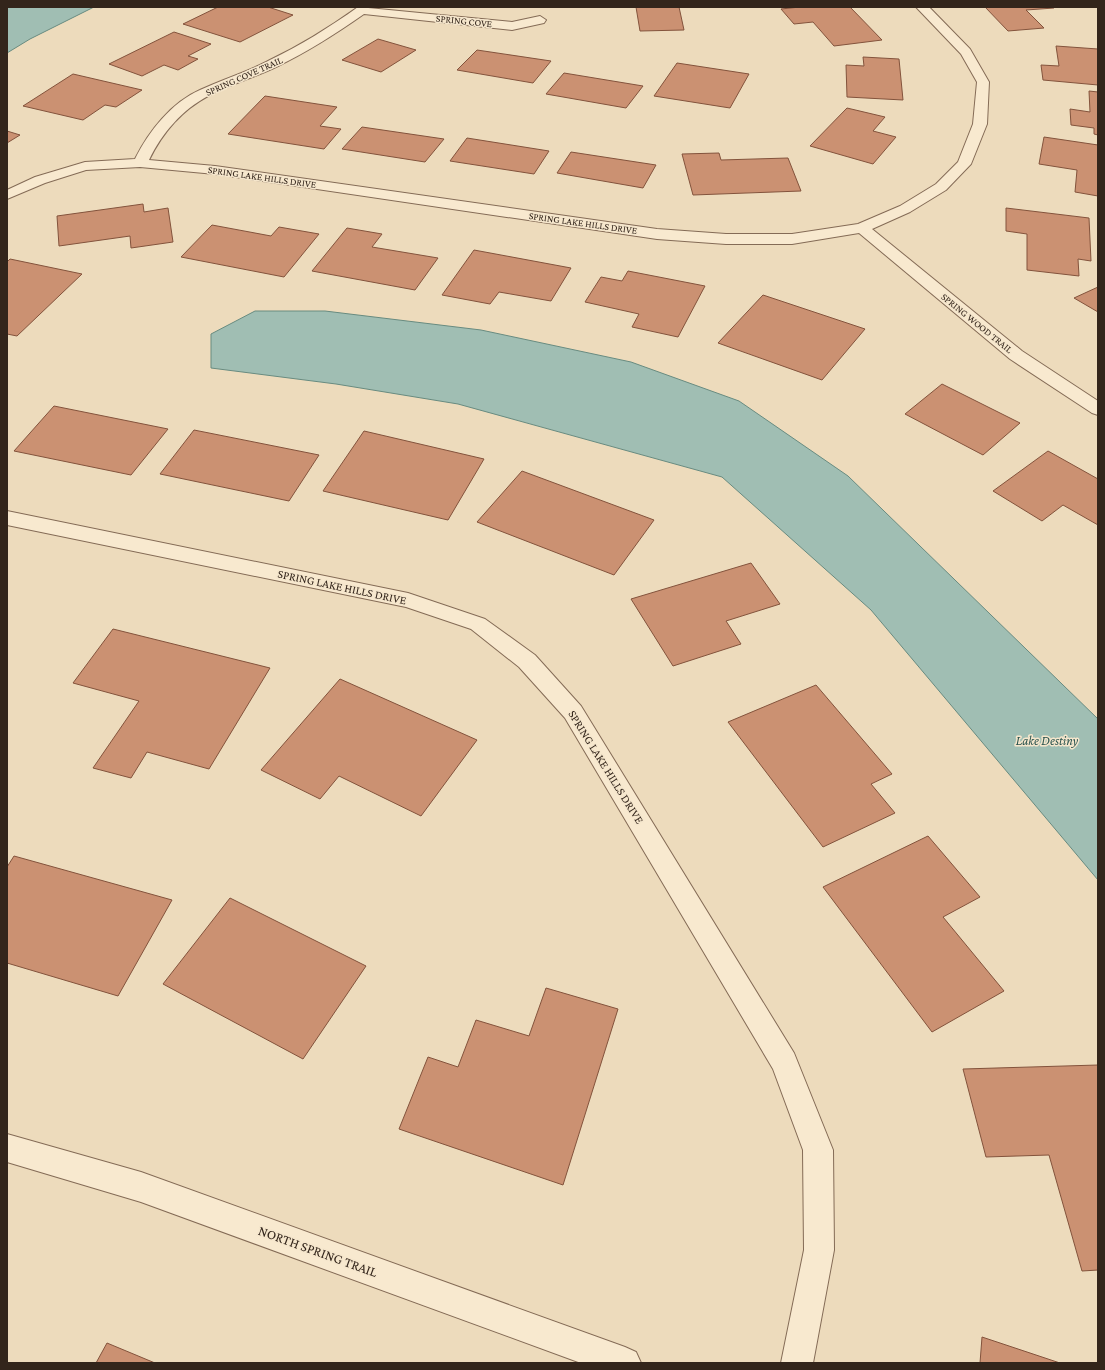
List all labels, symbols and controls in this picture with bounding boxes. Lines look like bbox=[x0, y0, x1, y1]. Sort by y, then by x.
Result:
street label: SPRING COVE bbox=[435, 13, 493, 29]
street label: SPRING COVE TRAIL bbox=[204, 54, 284, 98]
street label: SPRING LAKE HILLS DRIVE bbox=[207, 164, 317, 190]
street label: SPRING LAKE HILLS DRIVE bbox=[528, 210, 638, 236]
street label: SPRING WOOD TRAIL bbox=[939, 291, 1015, 355]
street label: SPRING LAKE HILLS DRIVE bbox=[276, 567, 408, 608]
street label: SPRING LAKE HILLS DRIVE bbox=[565, 708, 647, 827]
water label: Lake Destiny bbox=[1016, 733, 1079, 748]
street label: NORTH SPRING TRAIL bbox=[256, 1222, 380, 1280]

